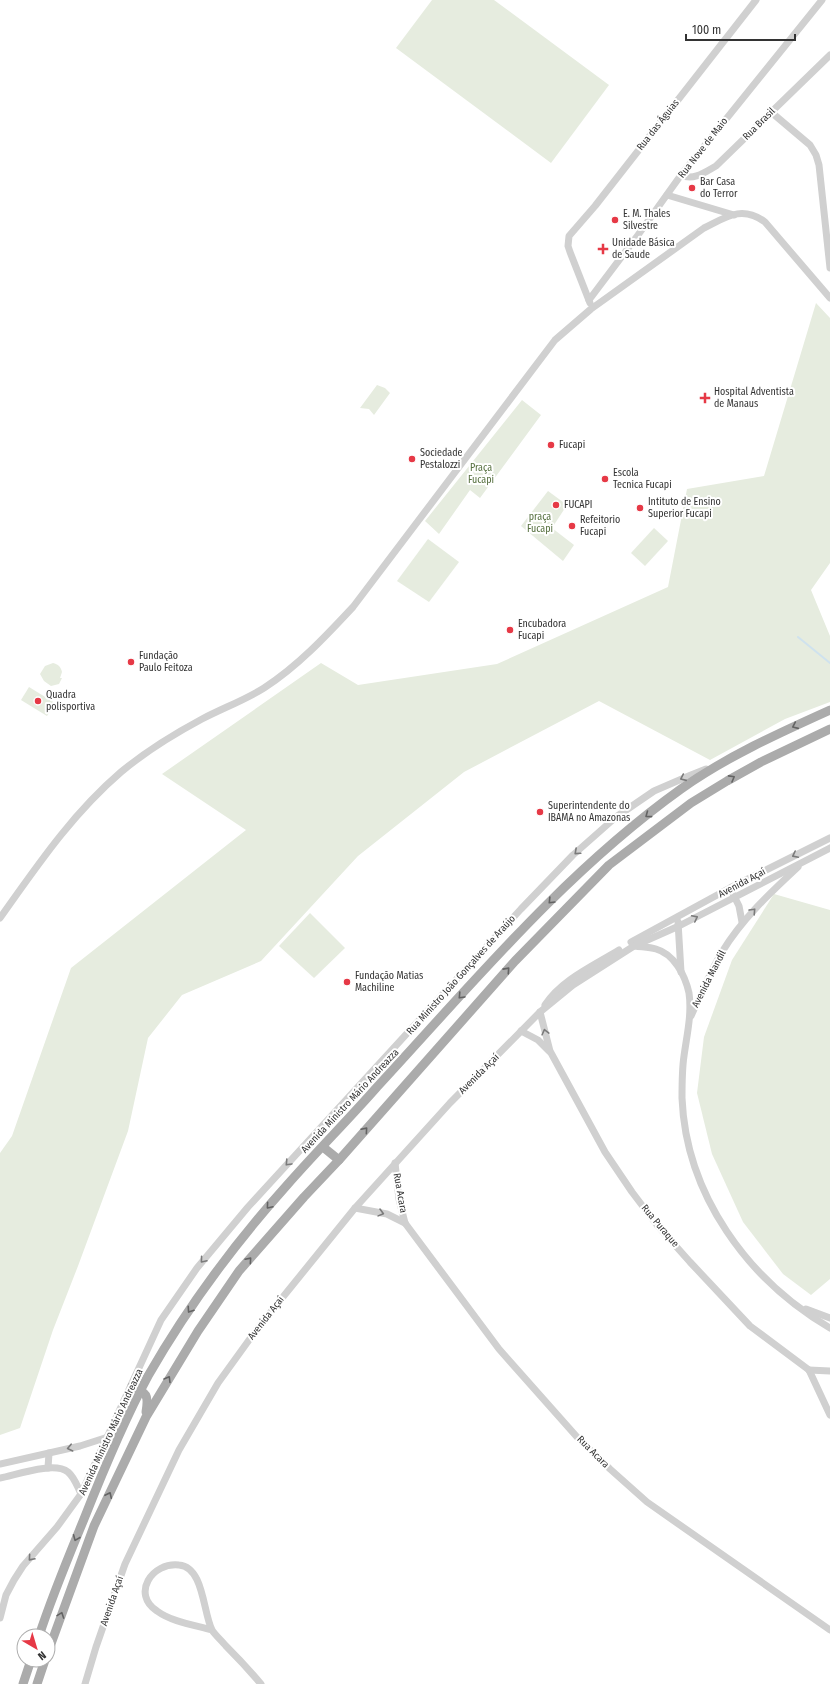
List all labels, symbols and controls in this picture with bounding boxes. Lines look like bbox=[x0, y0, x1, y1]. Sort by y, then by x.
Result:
scale bar bbox=[686, 16, 795, 42]
text: 100 m bbox=[692, 23, 721, 37]
street label: Rua das Águias bbox=[633, 96, 682, 153]
street label: Rua Brasil bbox=[740, 105, 778, 143]
street label: Rua Nove de Maio bbox=[676, 115, 730, 181]
place label: Bar Casa do Terror bbox=[700, 176, 738, 200]
marker: Bar Casa do Terror bbox=[687, 183, 697, 193]
place label: E. M. Thales Silvestre bbox=[623, 208, 670, 232]
marker: E. M. Thales Silvestre bbox=[610, 215, 620, 225]
place label: Unidade Básica de Saude bbox=[612, 237, 675, 261]
marker: Unidade Básica de Saude bbox=[597, 243, 609, 255]
place label: Hospital Adventista de Manaus bbox=[714, 386, 794, 410]
marker: Hospital Adventista de Manaus bbox=[699, 392, 711, 404]
place label: Fucapi bbox=[559, 439, 585, 451]
marker: Fucapi bbox=[546, 440, 556, 450]
place label: Sociedade Pestalozzi bbox=[420, 447, 463, 471]
marker: Sociedade Pestalozzi bbox=[407, 454, 417, 464]
park label: Praça Fucapi bbox=[468, 462, 494, 486]
place label: Escola Tecnica Fucapi bbox=[613, 467, 672, 491]
marker: Escola Tecnica Fucapi bbox=[600, 474, 610, 484]
place label: Intituto de Ensino Superior Fucapi bbox=[648, 496, 721, 520]
place label: FUCAPI bbox=[564, 499, 592, 511]
marker: FUCAPI bbox=[551, 500, 561, 510]
marker: Intituto de Ensino Superior Fucapi bbox=[635, 503, 645, 513]
park label: praça Fucapi bbox=[527, 511, 553, 535]
place label: Refeitorio Fucapi bbox=[580, 514, 620, 538]
marker: Refeitorio Fucapi bbox=[567, 521, 577, 531]
place label: Encubadora Fucapi bbox=[518, 618, 566, 642]
marker: Encubadora Fucapi bbox=[505, 625, 515, 635]
place label: Fundação Paulo Feitoza bbox=[139, 650, 193, 674]
marker: Fundação Paulo Feitoza bbox=[126, 657, 136, 667]
place label: Quadra polisportiva bbox=[46, 689, 95, 713]
marker: Quadra polisportiva bbox=[33, 696, 43, 706]
one-way arrow bbox=[791, 721, 799, 729]
one-way arrow bbox=[680, 773, 687, 781]
one-way arrow bbox=[728, 775, 735, 782]
place label: Superintendente do IBAMA no Amazonas bbox=[548, 800, 630, 824]
marker: Superintendente do IBAMA no Amazonas bbox=[535, 807, 545, 817]
one-way arrow bbox=[645, 810, 652, 817]
one-way arrow bbox=[574, 847, 582, 855]
one-way arrow bbox=[792, 850, 799, 858]
street label: Avenida Açaí bbox=[716, 864, 768, 900]
one-way arrow bbox=[548, 896, 556, 904]
one-way arrow bbox=[748, 908, 756, 916]
street label: Rua Ministro João Gonçalves de Araújo bbox=[403, 912, 518, 1037]
one-way arrow bbox=[691, 915, 699, 923]
street label: Avenida Mandil bbox=[689, 948, 729, 1010]
one-way arrow bbox=[502, 968, 509, 975]
place label: Fundação Matias Machiline bbox=[355, 970, 423, 994]
marker: Fundação Matias Machiline bbox=[342, 977, 352, 987]
one-way arrow bbox=[459, 991, 466, 998]
one-way arrow bbox=[541, 1028, 549, 1035]
street label: Avenida Ministro Mário Andreazza bbox=[299, 1046, 401, 1156]
street label: Avenida Açaí bbox=[456, 1050, 502, 1097]
one-way arrow bbox=[360, 1128, 367, 1135]
one-way arrow bbox=[286, 1158, 293, 1165]
street label: Rua Acara bbox=[391, 1172, 409, 1214]
one-way arrow bbox=[266, 1202, 273, 1209]
street label: Rua Puraque bbox=[639, 1202, 681, 1250]
one-way arrow bbox=[377, 1208, 384, 1217]
one-way arrow bbox=[200, 1256, 207, 1263]
one-way arrow bbox=[244, 1257, 251, 1265]
street label: Avenida Açaí bbox=[245, 1293, 287, 1342]
one-way arrow bbox=[188, 1305, 195, 1312]
street label: Avenida Ministro Mário Andreazza bbox=[76, 1367, 146, 1497]
one-way arrow bbox=[164, 1376, 171, 1383]
street label: Rua Acara bbox=[574, 1433, 612, 1471]
one-way arrow bbox=[67, 1443, 74, 1452]
one-way arrow bbox=[104, 1491, 112, 1499]
one-way arrow bbox=[73, 1534, 81, 1542]
one-way arrow bbox=[28, 1553, 35, 1560]
street label: Avenida Açaí bbox=[97, 1574, 126, 1627]
one-way arrow bbox=[56, 1612, 64, 1619]
north arrow bbox=[16, 1628, 56, 1668]
text: N bbox=[35, 1648, 48, 1663]

